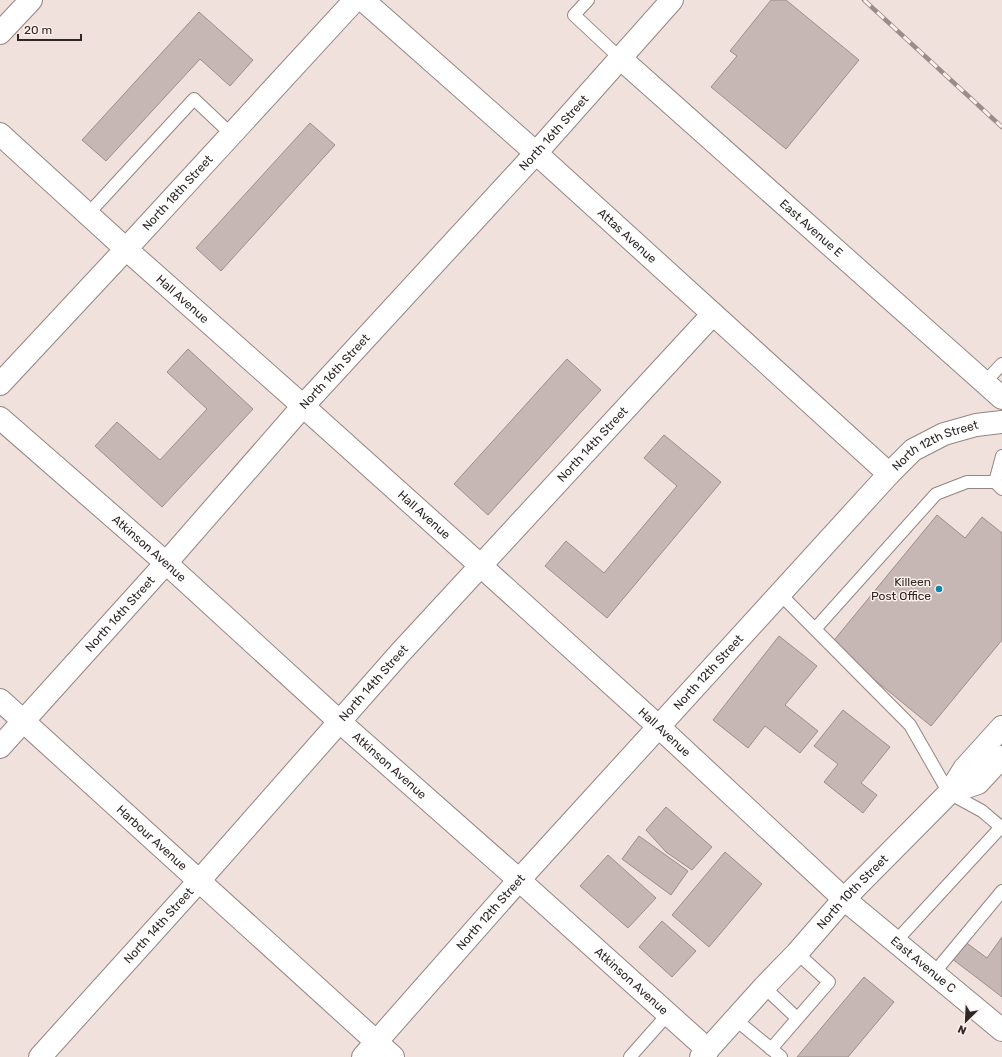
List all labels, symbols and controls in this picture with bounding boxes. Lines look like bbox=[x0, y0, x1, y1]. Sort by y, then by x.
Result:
scale bar bbox=[18, 16, 81, 42]
text: 20 m bbox=[24, 23, 52, 37]
street label: North 16th Street bbox=[516, 92, 591, 174]
street label: North 18th Street bbox=[140, 152, 216, 233]
street label: East Avenue E bbox=[777, 196, 846, 260]
street label: Attas Avenue bbox=[595, 206, 660, 266]
street label: Hall Avenue bbox=[153, 272, 212, 326]
street label: North 16th Street bbox=[297, 331, 373, 412]
street label: North 14th Street bbox=[554, 404, 631, 485]
street label: North 12th Street bbox=[889, 418, 980, 474]
street label: Hall Avenue bbox=[395, 488, 453, 542]
street label: Atkinson Avenue bbox=[109, 512, 189, 585]
street label: North 16th Street bbox=[82, 573, 158, 655]
place label: Killeen Post Office bbox=[871, 575, 931, 603]
marker: Killeen Post Office bbox=[934, 584, 944, 594]
street label: North 12th Street bbox=[671, 632, 746, 713]
street label: North 14th Street bbox=[336, 642, 411, 724]
street label: Hall Avenue bbox=[635, 705, 694, 760]
street label: Atkinson Avenue bbox=[350, 729, 429, 802]
street label: Harbour Avenue bbox=[114, 802, 190, 873]
street label: North 10th Street bbox=[814, 852, 891, 932]
street label: North 12th Street bbox=[453, 871, 528, 953]
street label: North 14th Street bbox=[121, 885, 197, 966]
street label: East Avenue C bbox=[888, 934, 959, 996]
street label: Atkinson Avenue bbox=[592, 944, 671, 1018]
north arrow bbox=[946, 1001, 986, 1041]
text: N bbox=[956, 1022, 968, 1037]

